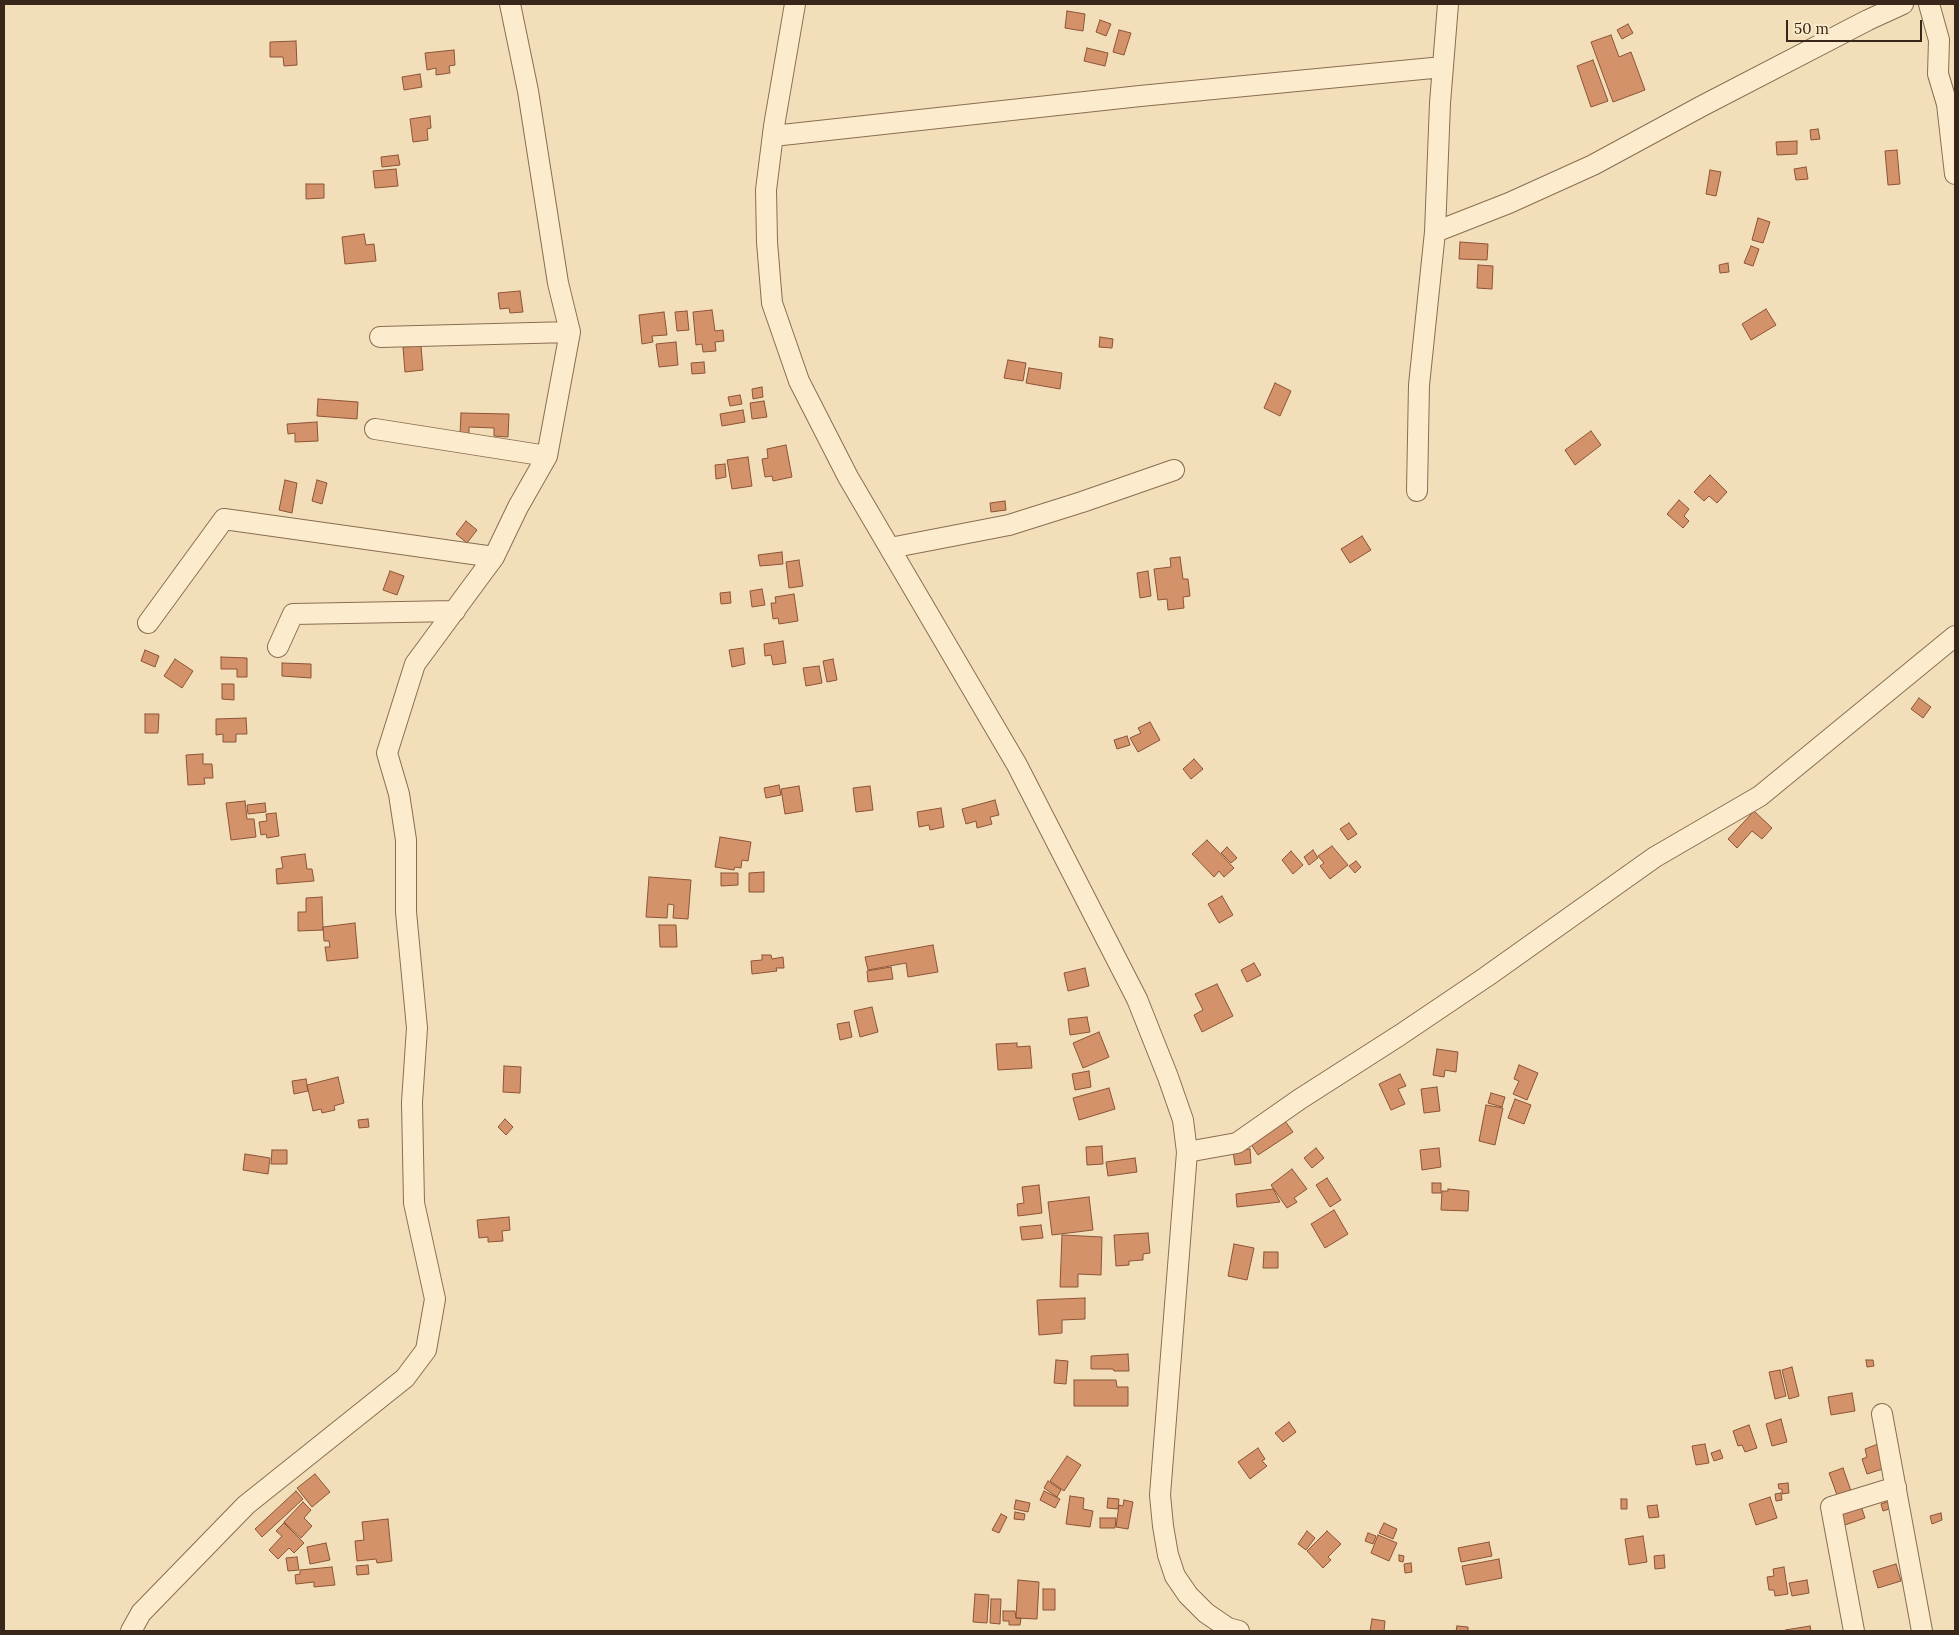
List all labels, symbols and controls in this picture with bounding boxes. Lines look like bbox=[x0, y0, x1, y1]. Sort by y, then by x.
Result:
scale bar bbox=[1789, 10, 1925, 42]
text: 50 m bbox=[1794, 19, 1829, 38]

